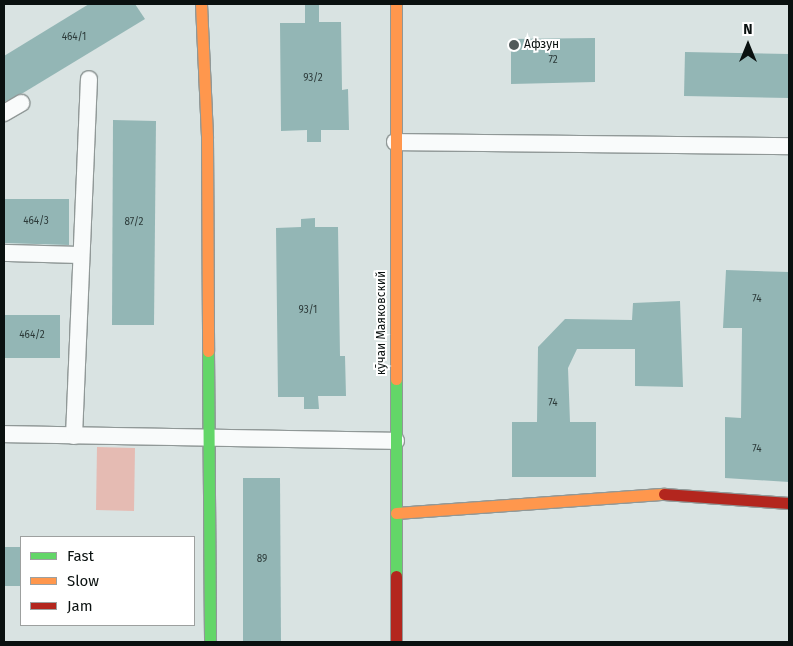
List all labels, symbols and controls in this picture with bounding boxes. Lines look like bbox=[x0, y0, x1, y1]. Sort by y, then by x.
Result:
north arrow bbox=[723, 20, 773, 70]
text: N bbox=[743, 21, 753, 38]
house number: 464/1 bbox=[62, 32, 86, 44]
place label: Афзун bbox=[524, 38, 559, 52]
marker: Афзун bbox=[508, 39, 520, 51]
house number: 72 bbox=[548, 55, 558, 67]
house number: 93/2 bbox=[303, 73, 323, 85]
house number: 464/3 bbox=[23, 216, 49, 228]
house number: 87/2 bbox=[124, 217, 144, 229]
street label: кӯчаи Маяковский bbox=[375, 271, 389, 375]
house number: 74 bbox=[752, 294, 762, 306]
house number: 93/1 bbox=[299, 305, 317, 317]
house number: 464/2 bbox=[19, 330, 45, 342]
house number: 74 bbox=[548, 398, 558, 410]
house number: 74 bbox=[752, 444, 762, 456]
legend bbox=[20, 536, 195, 626]
text: Fast bbox=[67, 547, 94, 565]
house number: 89 bbox=[257, 554, 267, 566]
text: Slow bbox=[67, 572, 99, 590]
text: Jam bbox=[67, 597, 93, 615]

